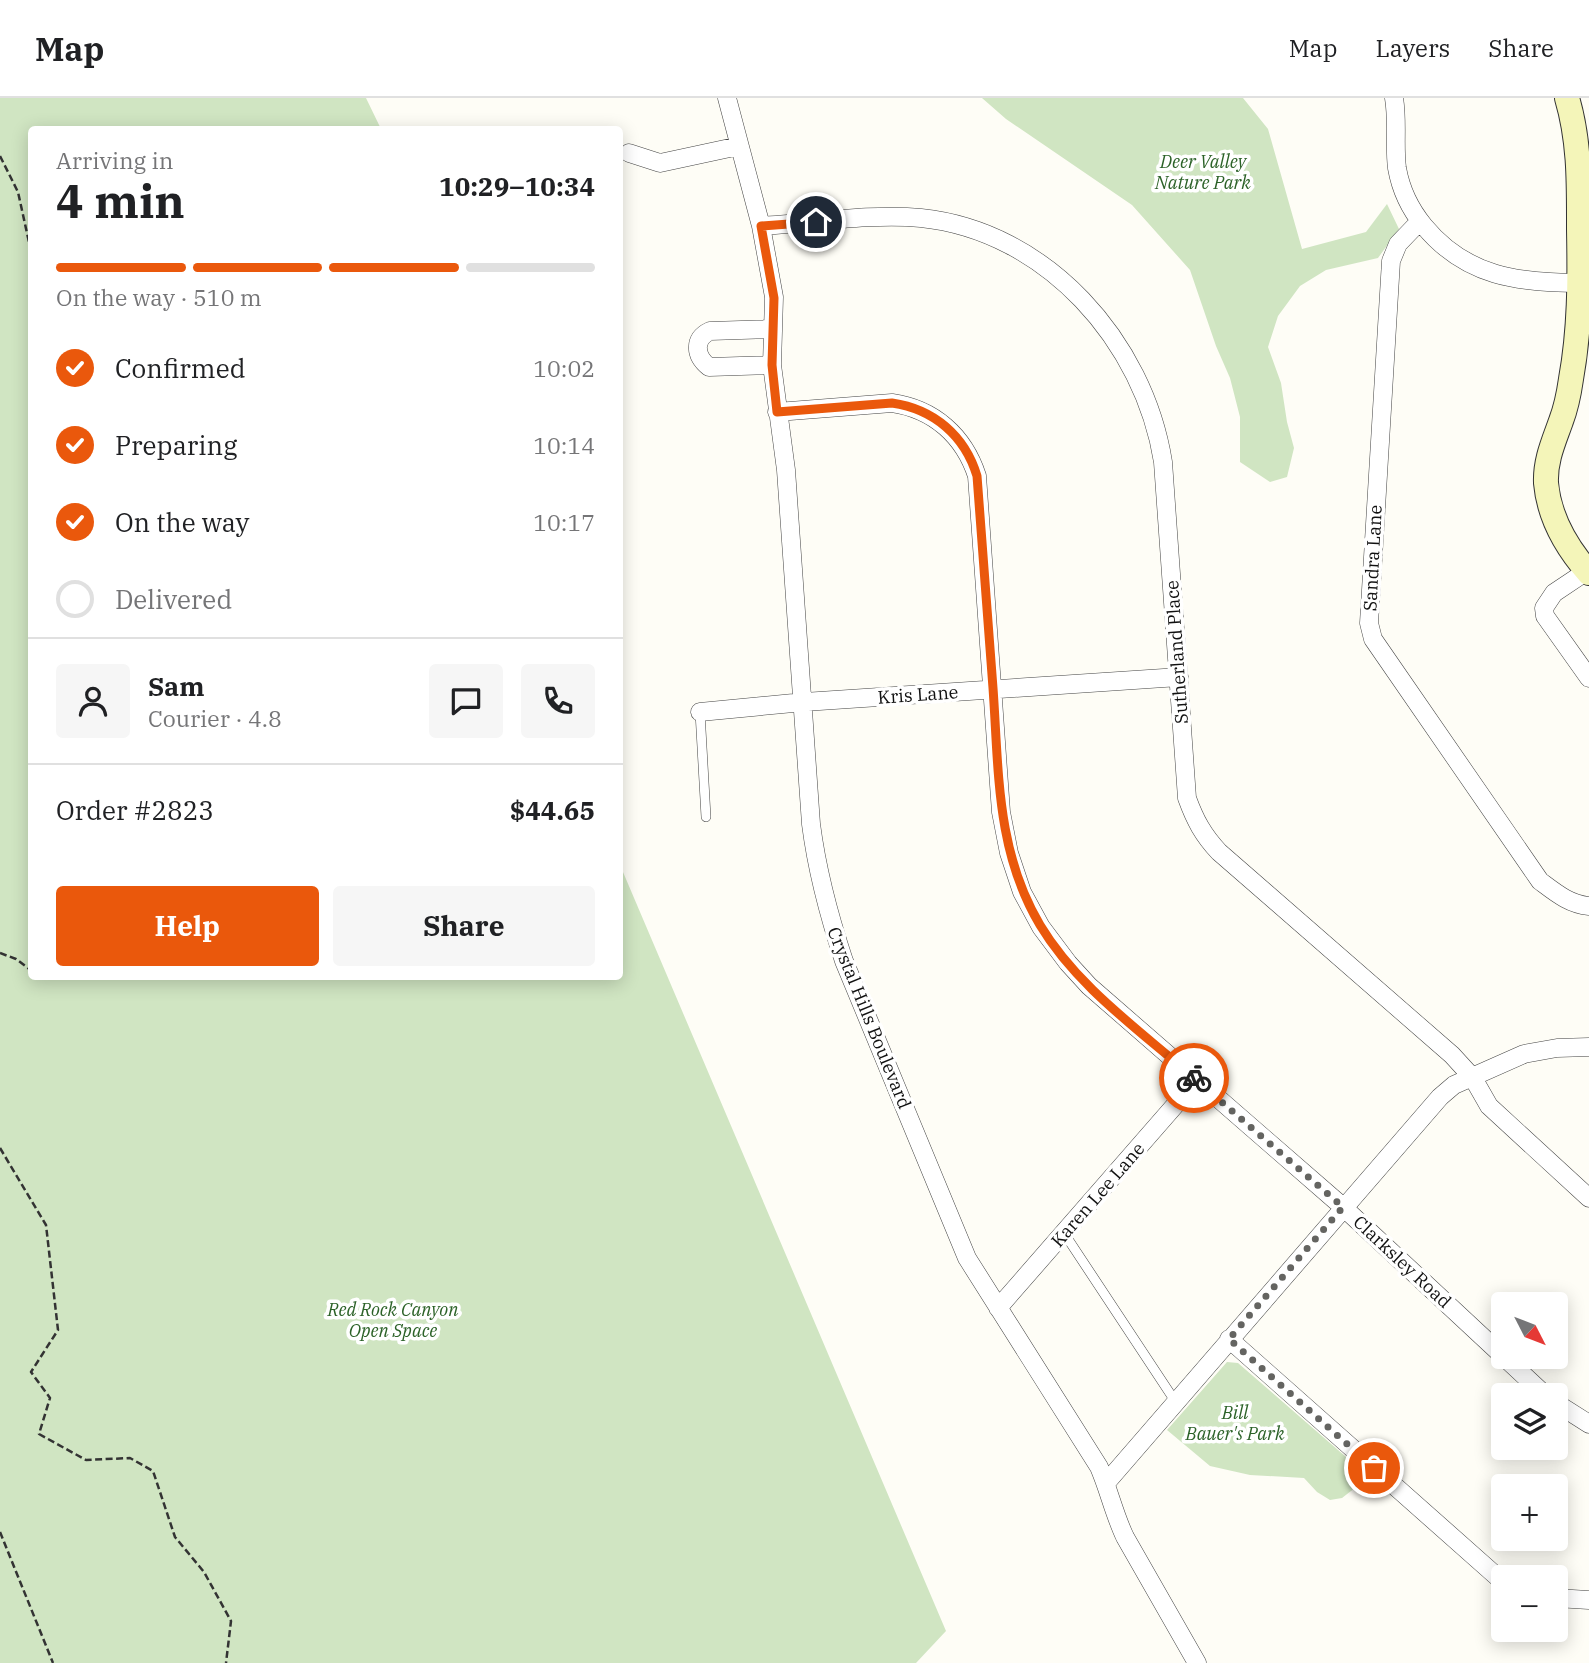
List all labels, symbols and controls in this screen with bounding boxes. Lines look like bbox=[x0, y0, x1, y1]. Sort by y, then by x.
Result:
text: Map bbox=[35, 27, 104, 70]
text: Map bbox=[1289, 32, 1337, 64]
text: Layers bbox=[1375, 32, 1450, 64]
text: Share bbox=[1488, 32, 1554, 64]
text: Arriving in bbox=[56, 145, 173, 175]
park label: Deer Valley Nature Park bbox=[1154, 150, 1251, 194]
text: 10:29–10:34 bbox=[439, 169, 595, 203]
text: 4 min bbox=[56, 171, 185, 231]
pin bbox=[786, 192, 846, 252]
icon: home bbox=[797, 203, 835, 241]
text: On the way · 510 m bbox=[56, 282, 262, 312]
icon: check bbox=[56, 349, 94, 387]
text: Confirmed bbox=[115, 351, 246, 385]
text: 10:02 bbox=[533, 353, 595, 383]
icon: check bbox=[56, 426, 94, 464]
text: Preparing bbox=[115, 428, 237, 462]
text: 10:14 bbox=[533, 430, 595, 460]
icon: check bbox=[56, 503, 94, 541]
street label: Sandra Lane bbox=[1358, 504, 1387, 612]
text: On the way bbox=[115, 505, 249, 539]
text: 10:17 bbox=[533, 507, 595, 537]
street label: Sutherland Place bbox=[1160, 579, 1193, 725]
text: Delivered bbox=[115, 582, 232, 616]
button: person bbox=[56, 664, 130, 738]
button: chat bbox=[429, 664, 503, 738]
button: phone bbox=[521, 664, 595, 738]
text: Sam bbox=[148, 669, 204, 703]
street label: Kris Lane bbox=[877, 680, 959, 709]
text: Courier · 4.8 bbox=[148, 703, 282, 733]
text: Order #2823 bbox=[56, 793, 214, 827]
text: $44.65 bbox=[510, 793, 595, 827]
button: Help bbox=[56, 886, 319, 966]
button: Share bbox=[333, 886, 595, 966]
street label: Crystal Hills Boulevard bbox=[822, 924, 916, 1112]
courier bbox=[1159, 1043, 1229, 1113]
icon: bike bbox=[1175, 1059, 1213, 1097]
street label: Karen Lee Lane bbox=[1046, 1138, 1149, 1252]
street label: Clarksley Road bbox=[1348, 1210, 1456, 1313]
north arrow bbox=[1491, 1292, 1568, 1368]
map controls bbox=[1491, 1292, 1568, 1642]
park label: Red Rock Canyon Open Space bbox=[326, 1298, 459, 1342]
button: layers bbox=[1491, 1383, 1568, 1460]
park label: Bill Bauer's Park bbox=[1185, 1401, 1285, 1445]
pin bbox=[1344, 1438, 1404, 1498]
icon: bag bbox=[1355, 1449, 1393, 1487]
button: + bbox=[1491, 1474, 1568, 1551]
button: − bbox=[1491, 1565, 1568, 1642]

